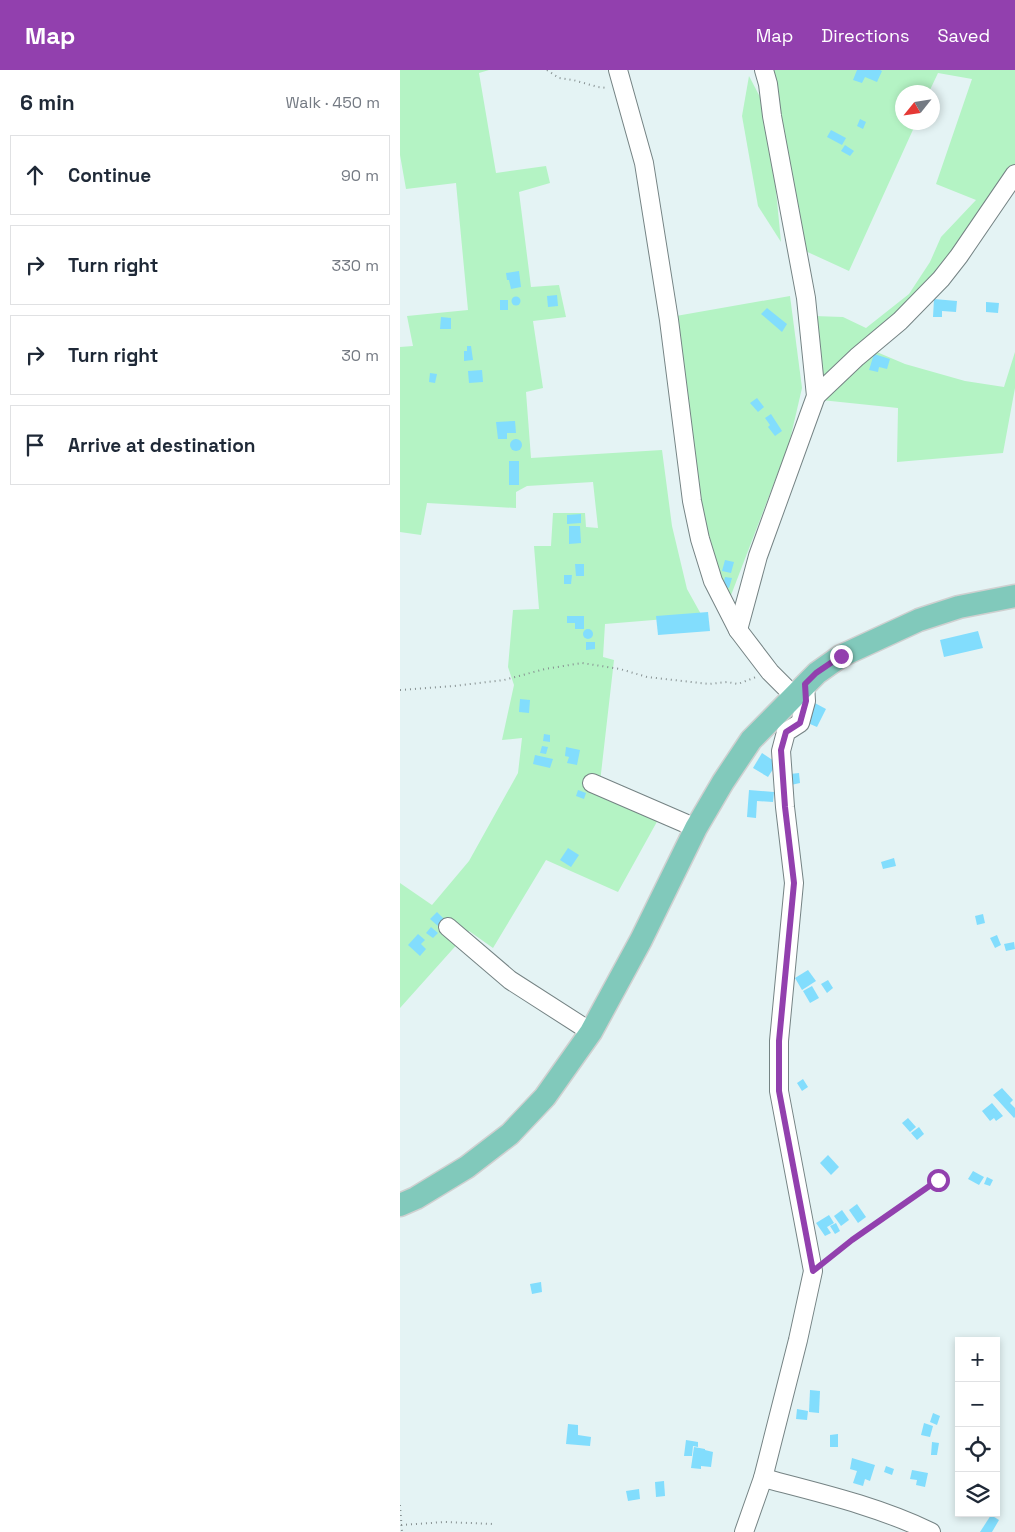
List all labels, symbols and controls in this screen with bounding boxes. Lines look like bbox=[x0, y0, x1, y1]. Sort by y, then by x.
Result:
text: Map bbox=[25, 20, 75, 51]
text: Map bbox=[756, 24, 793, 47]
text: Directions bbox=[821, 24, 910, 47]
text: Saved bbox=[938, 24, 990, 47]
north arrow bbox=[895, 85, 940, 130]
text: 6 min bbox=[20, 89, 75, 116]
text: Walk · 450 m bbox=[286, 92, 380, 113]
icon: ahead bbox=[21, 161, 49, 189]
text: Continue bbox=[68, 163, 151, 188]
text: 90 m bbox=[341, 165, 379, 186]
icon: right bbox=[21, 251, 49, 279]
text: Turn right bbox=[68, 253, 158, 278]
text: 330 m bbox=[332, 255, 379, 276]
icon: right bbox=[21, 341, 49, 369]
text: Turn right bbox=[68, 343, 158, 368]
text: 30 m bbox=[341, 345, 379, 366]
icon: arrive bbox=[21, 431, 49, 459]
text: Arrive at destination bbox=[68, 433, 256, 458]
route end bbox=[830, 645, 853, 668]
route start bbox=[927, 1169, 950, 1192]
map controls bbox=[955, 1337, 1000, 1517]
button: + bbox=[955, 1337, 1000, 1382]
button: − bbox=[955, 1382, 1000, 1427]
button: locate bbox=[955, 1427, 1000, 1472]
button: layers bbox=[955, 1472, 1000, 1517]

